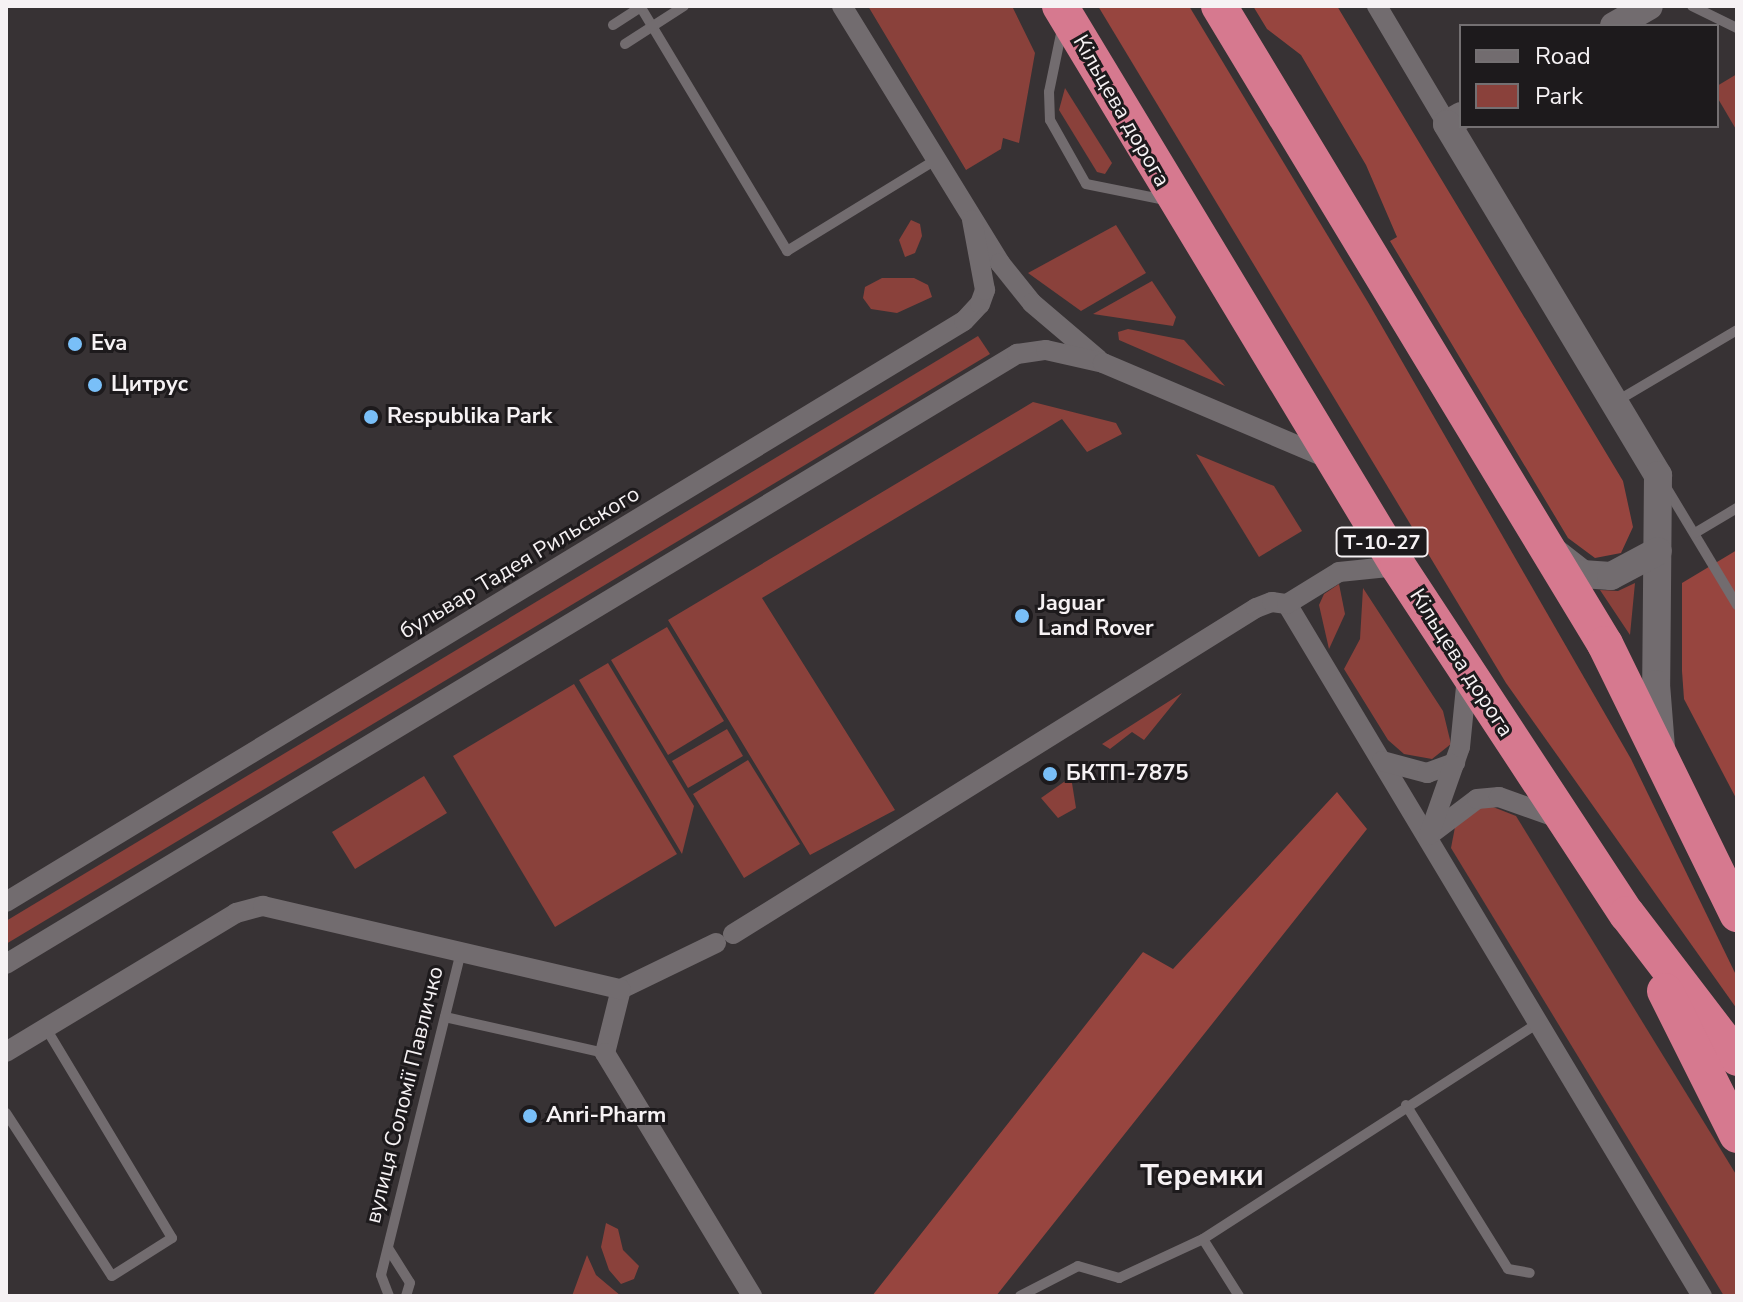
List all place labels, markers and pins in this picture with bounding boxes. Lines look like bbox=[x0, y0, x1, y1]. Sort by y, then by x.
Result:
place label: Eva bbox=[91, 331, 127, 357]
marker: Eva bbox=[66, 335, 84, 353]
place label: Цитрус bbox=[111, 372, 188, 398]
marker: Цитрус bbox=[86, 376, 104, 394]
place label: Respublika Park bbox=[387, 404, 552, 430]
marker: Respublika Park bbox=[362, 408, 380, 426]
place label: Jaguar Land Rover bbox=[1038, 590, 1154, 642]
marker: Jaguar Land Rover bbox=[1013, 607, 1031, 625]
place label: БКТП-7875 bbox=[1066, 761, 1189, 787]
marker: БКТП-7875 bbox=[1041, 765, 1059, 783]
place label: Anri-Pharm bbox=[546, 1103, 666, 1129]
marker: Anri-Pharm bbox=[521, 1107, 539, 1125]

